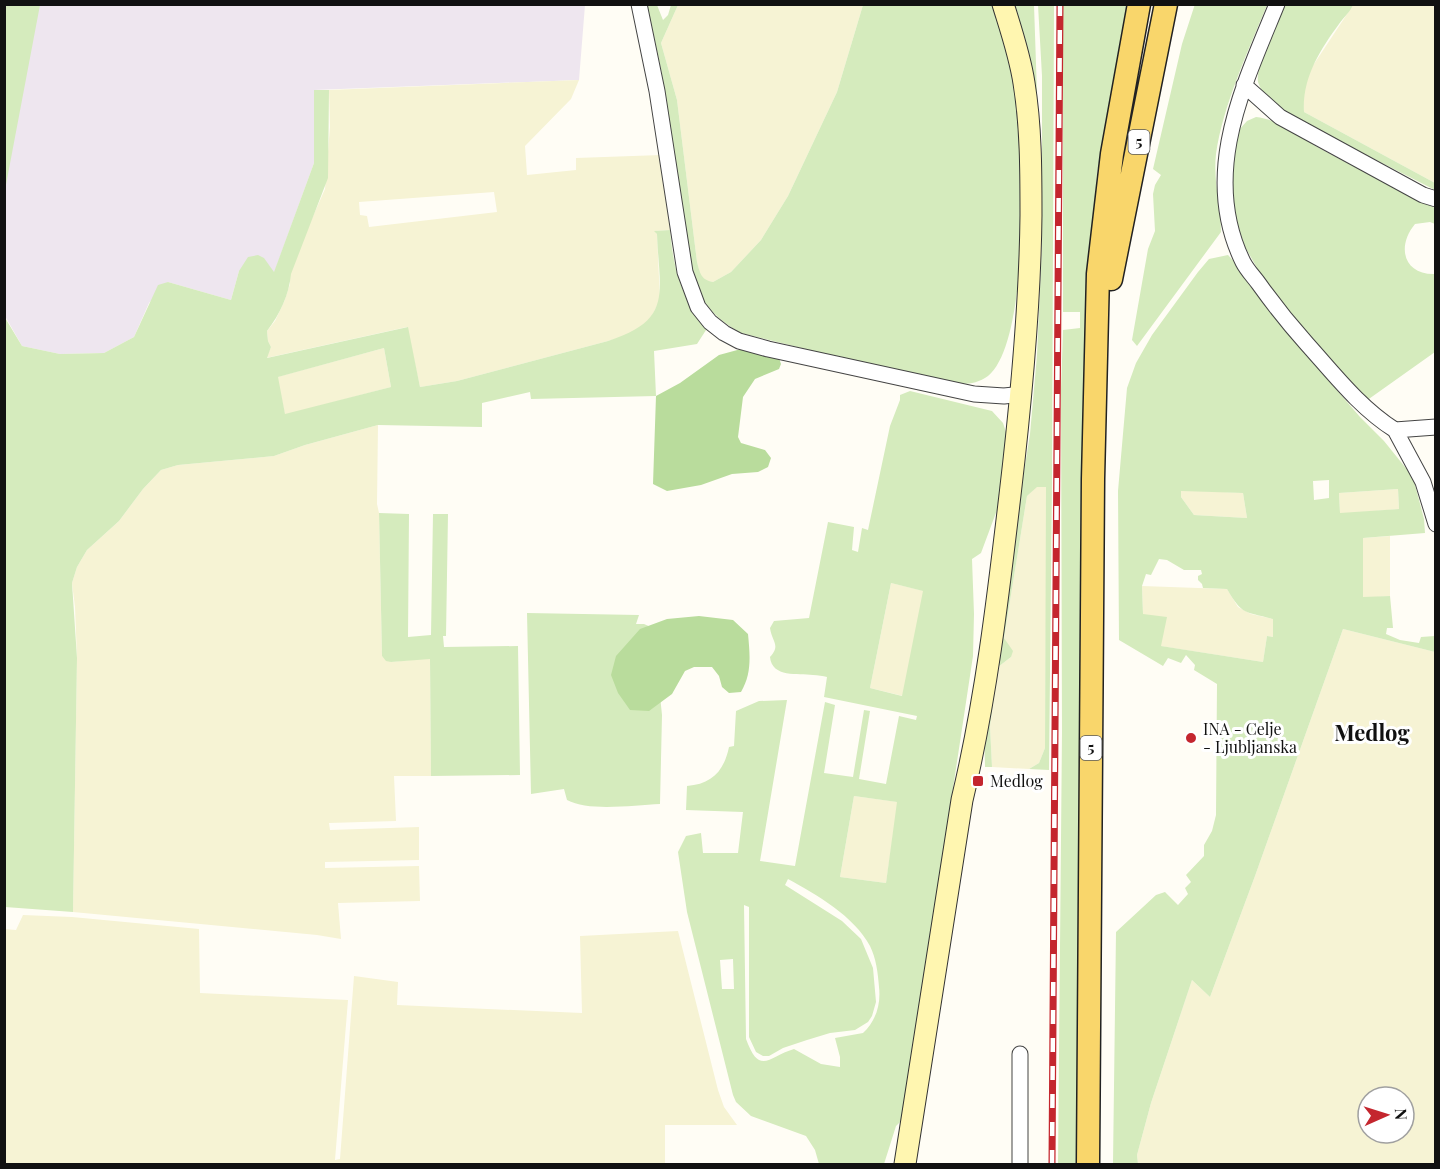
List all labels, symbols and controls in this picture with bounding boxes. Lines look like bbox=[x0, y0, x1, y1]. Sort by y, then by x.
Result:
road number: 5 bbox=[1128, 130, 1150, 154]
district label: Medlog bbox=[1334, 717, 1411, 747]
place label: INA - Celje - Ljubljanska bbox=[1203, 718, 1297, 757]
marker: INA - Celje - Ljubljanska bbox=[1184, 731, 1198, 745]
road number: 5 bbox=[1080, 736, 1102, 760]
place label: Medlog bbox=[990, 770, 1043, 791]
marker: Medlog bbox=[971, 774, 985, 788]
north arrow bbox=[1356, 1085, 1416, 1145]
text: N bbox=[1391, 1108, 1412, 1121]

